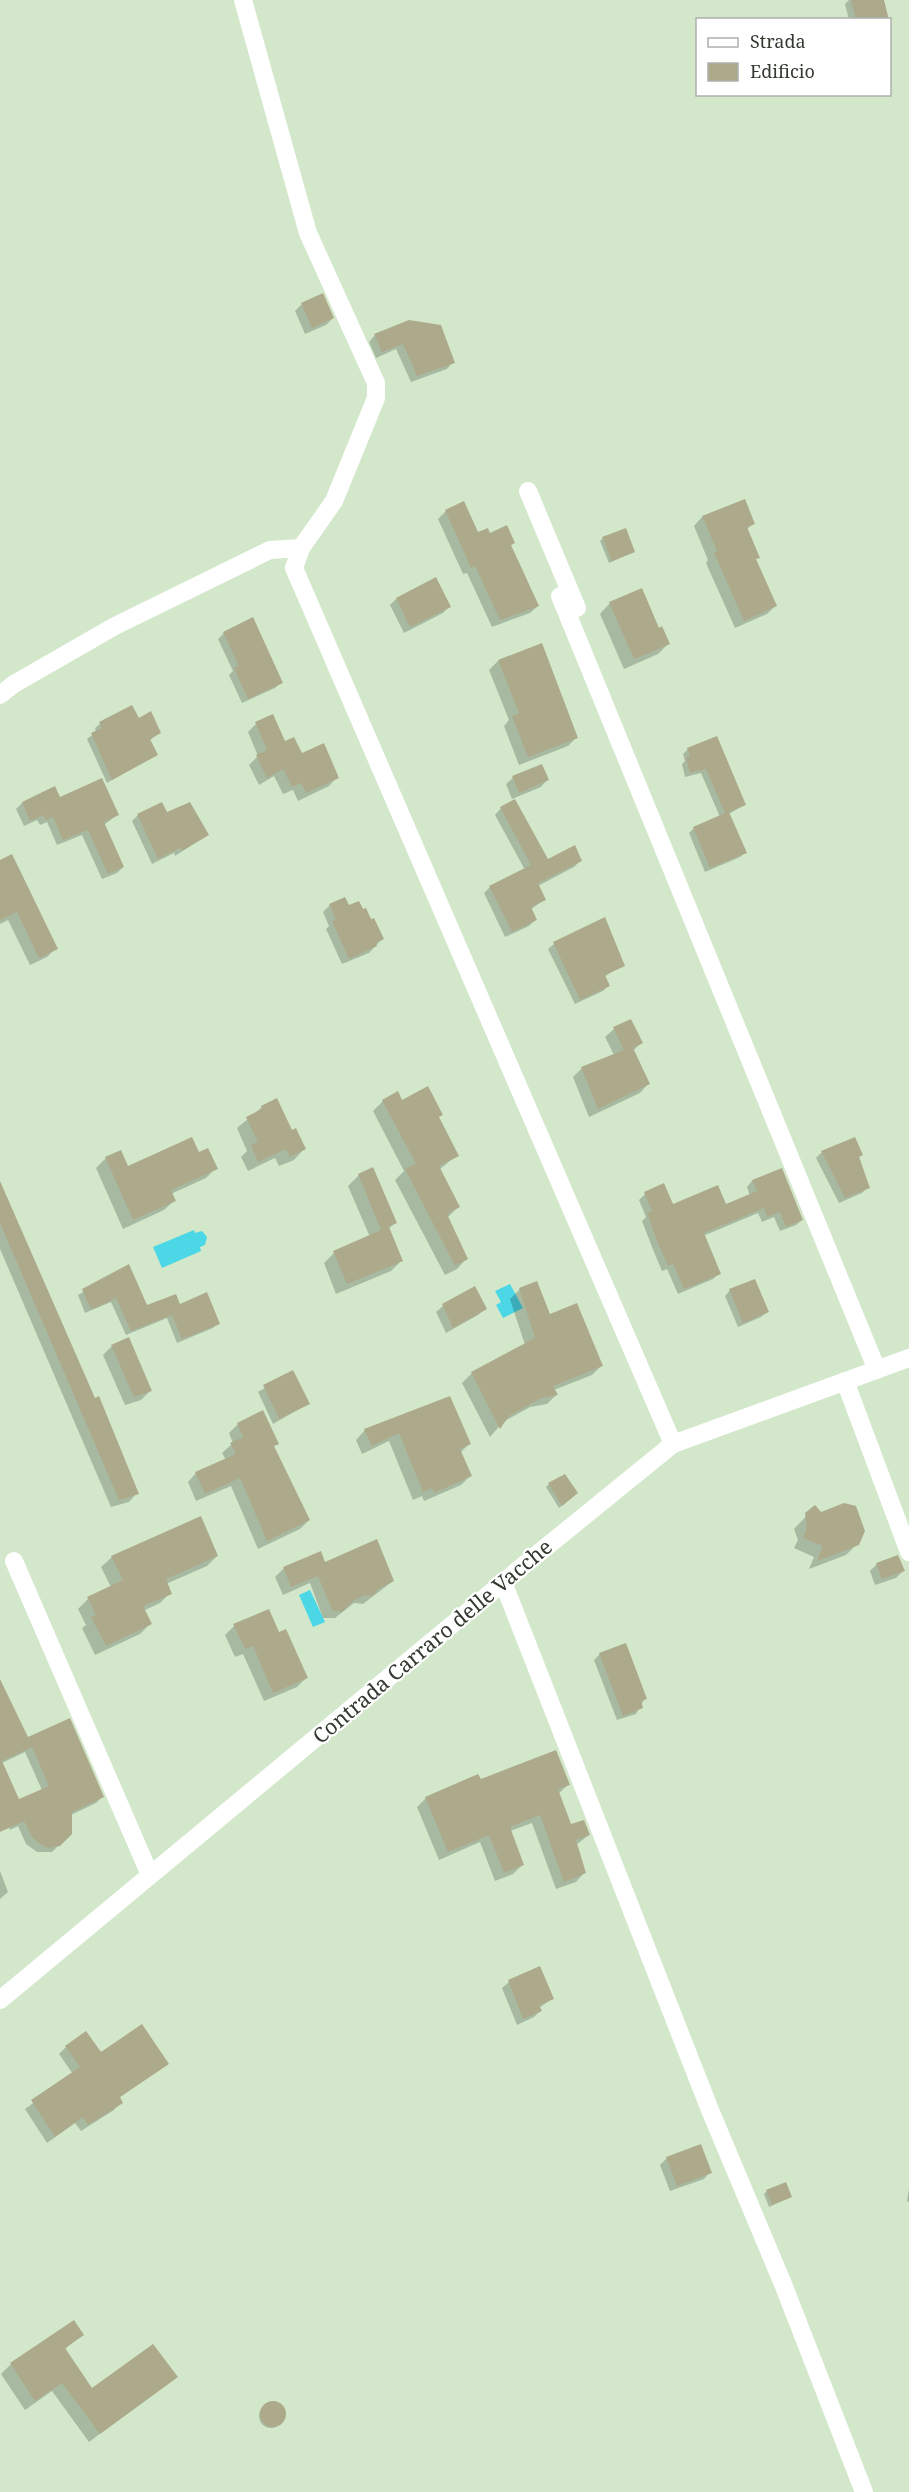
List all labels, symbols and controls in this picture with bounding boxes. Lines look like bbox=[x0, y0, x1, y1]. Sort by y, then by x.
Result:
legend bbox=[696, 18, 891, 96]
text: Strada bbox=[750, 29, 806, 53]
text: Edificio bbox=[750, 59, 815, 83]
street label: Contrada Carraro delle Vacche bbox=[306, 1532, 558, 1750]

